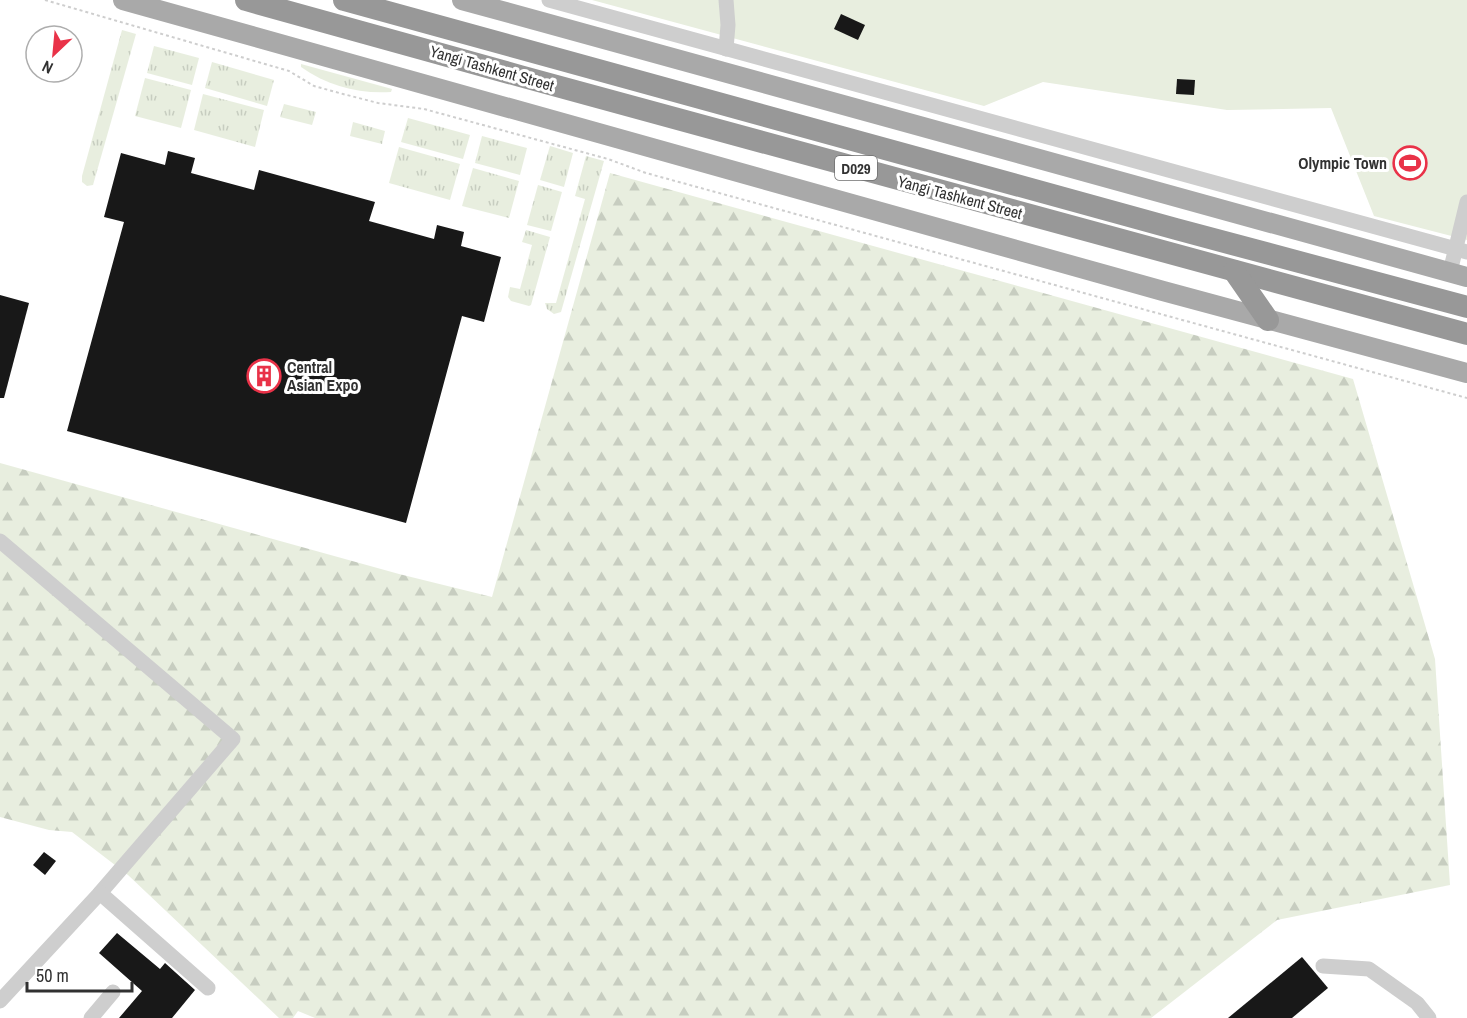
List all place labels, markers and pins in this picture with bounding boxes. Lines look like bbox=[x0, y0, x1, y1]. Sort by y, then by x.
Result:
sports icon: Olympic Town bbox=[1392, 145, 1428, 181]
place label: Olympic Town bbox=[1298, 152, 1387, 174]
place label: Central Asian Expo bbox=[287, 356, 358, 396]
building icon: Central Asian Expo bbox=[246, 358, 282, 394]

